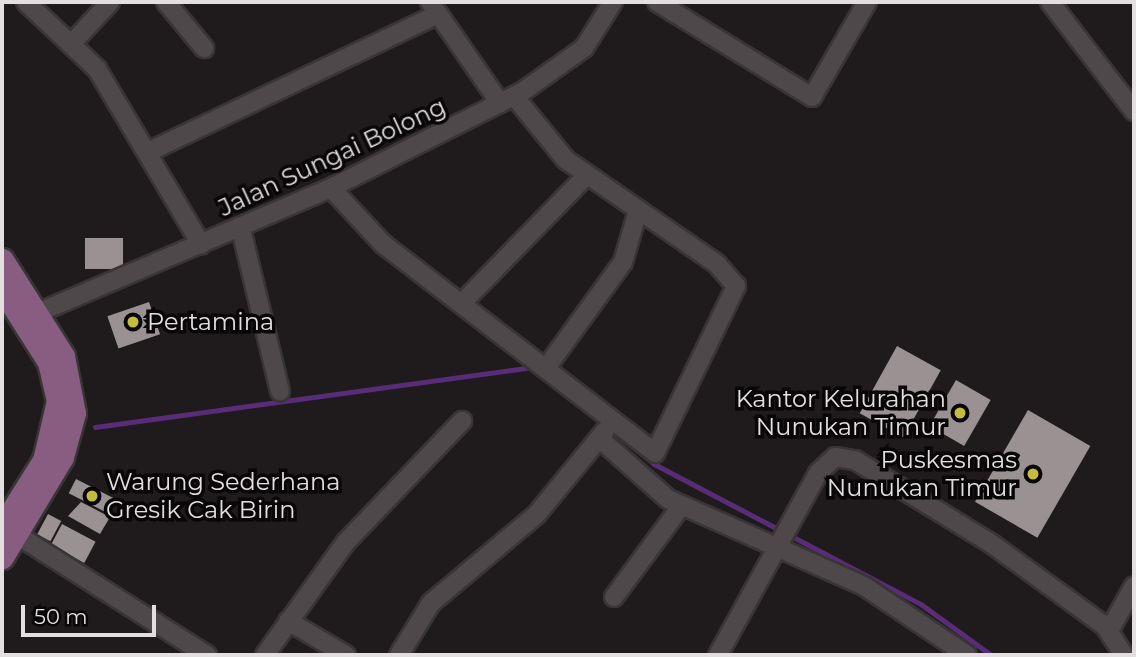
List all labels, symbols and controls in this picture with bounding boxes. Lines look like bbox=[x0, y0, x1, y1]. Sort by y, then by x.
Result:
street label: Jalan Sungai Bolong bbox=[214, 92, 450, 222]
place label: Pertamina bbox=[147, 308, 274, 336]
marker: Pertamina bbox=[125, 314, 141, 330]
place label: Kantor Kelurahan Nunukan Timur bbox=[736, 385, 946, 441]
marker: Kantor Kelurahan Nunukan Timur bbox=[952, 405, 968, 421]
place label: Puskesmas Nunukan Timur bbox=[827, 446, 1017, 502]
marker: Puskesmas Nunukan Timur bbox=[1023, 464, 1043, 484]
place label: Warung Sederhana Gresik Cak Birin bbox=[106, 468, 340, 524]
marker: Warung Sederhana Gresik Cak Birin bbox=[84, 488, 100, 504]
scale bar bbox=[24, 590, 159, 634]
text: 50 m bbox=[34, 604, 88, 629]

